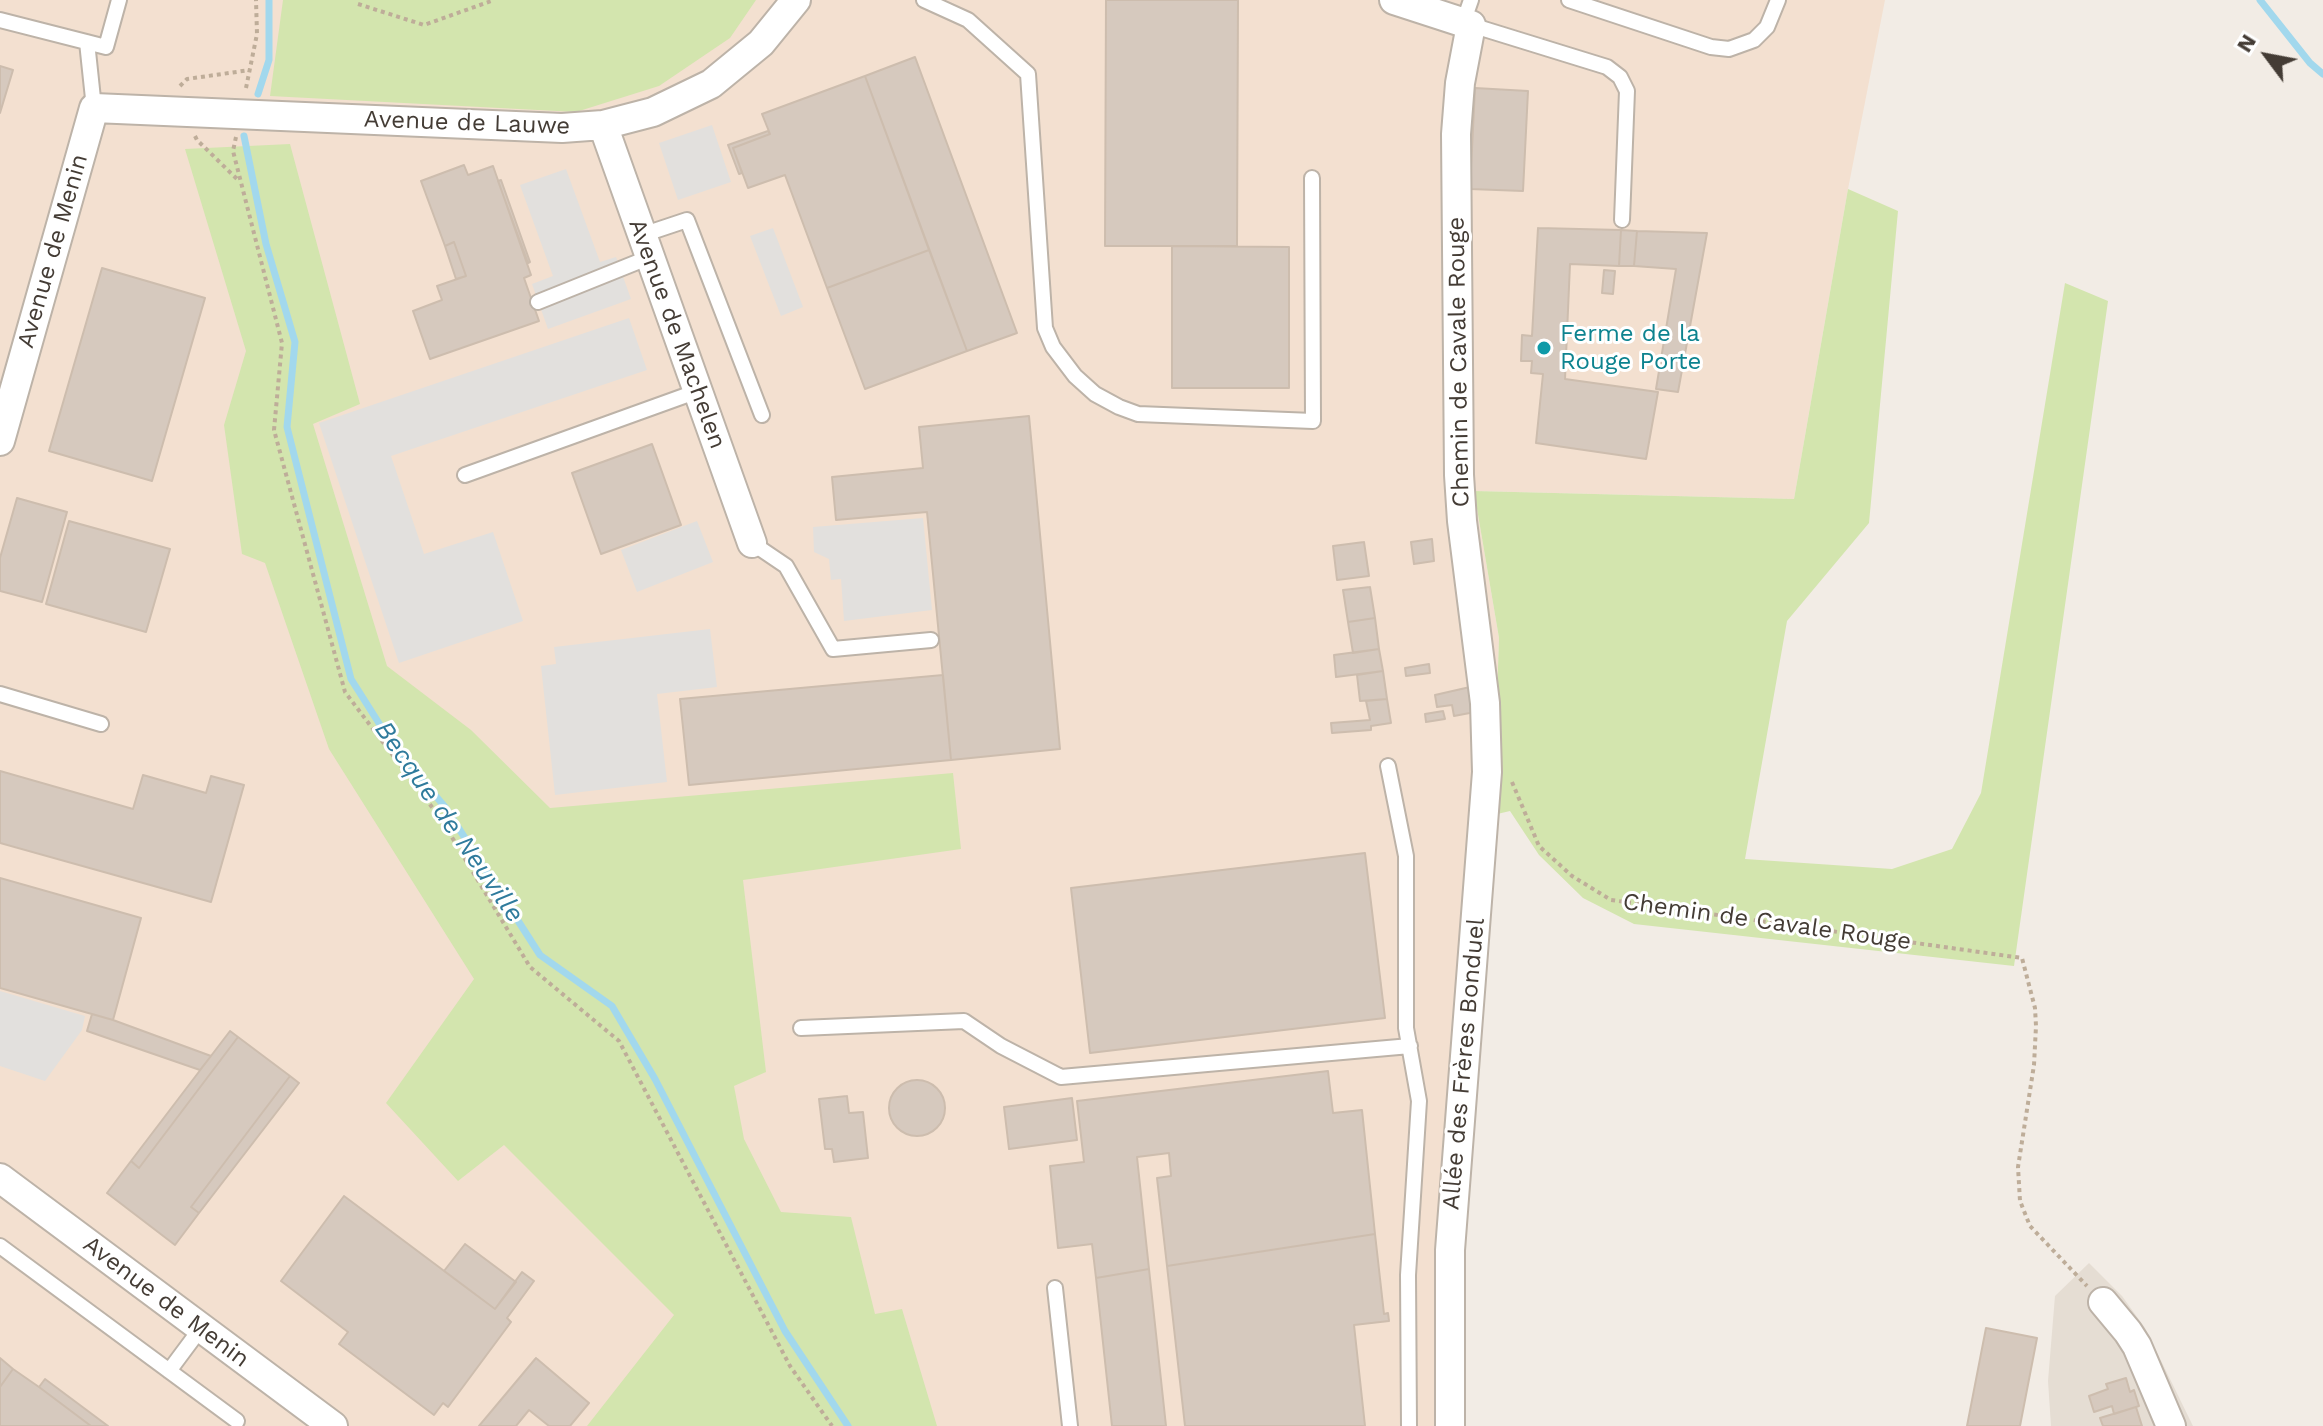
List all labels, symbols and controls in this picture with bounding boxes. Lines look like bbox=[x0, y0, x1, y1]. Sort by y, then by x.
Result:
north arrow bbox=[2227, 16, 2307, 96]
text: N bbox=[2231, 29, 2261, 57]
street label: Avenue de Lauwe bbox=[363, 105, 571, 141]
street label: Avenue de Menin bbox=[12, 151, 94, 351]
street label: Avenue de Machelen bbox=[622, 215, 732, 453]
street label: Chemin de Cavale Rouge bbox=[1442, 216, 1476, 508]
place label: Ferme de la Rouge Porte bbox=[1560, 320, 1701, 376]
marker: Ferme de la Rouge Porte bbox=[1535, 339, 1553, 357]
water label: Becque de Neuville bbox=[368, 715, 530, 929]
street label: Chemin de Cavale Rouge bbox=[1621, 888, 1913, 956]
street label: Allée des Frères Bonduel bbox=[1437, 917, 1491, 1211]
street label: Avenue de Menin bbox=[77, 1230, 255, 1374]

